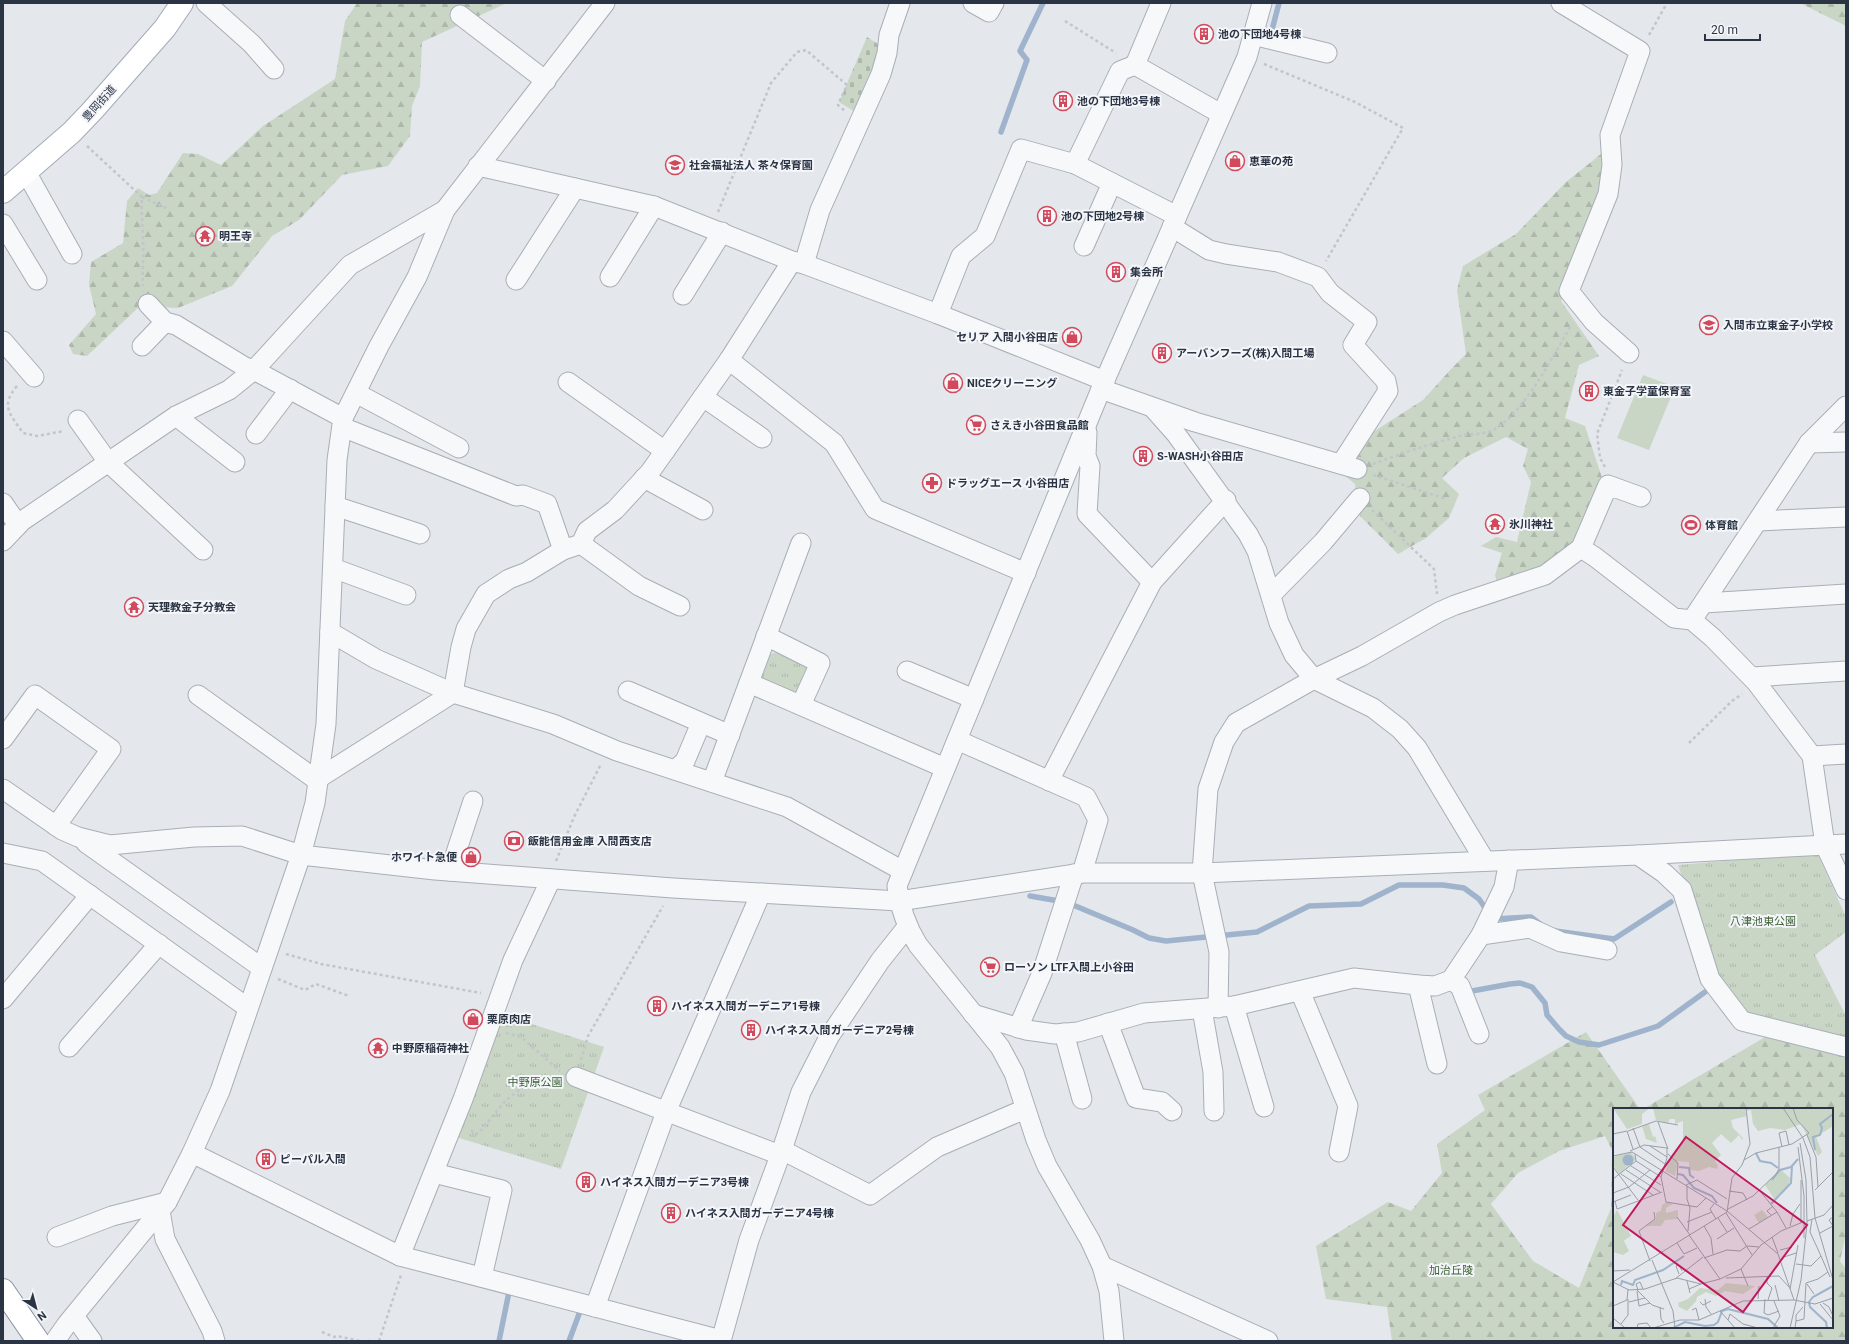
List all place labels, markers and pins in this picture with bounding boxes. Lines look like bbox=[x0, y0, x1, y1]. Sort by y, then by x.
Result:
building icon: 池の下団地4号棟 bbox=[1193, 23, 1215, 45]
place label: 池の下団地4号棟 bbox=[1218, 28, 1301, 41]
building icon: 池の下団地3号棟 bbox=[1052, 90, 1074, 112]
place label: 池の下団地3号棟 bbox=[1077, 95, 1160, 108]
shop icon: 恵華の苑 bbox=[1224, 150, 1246, 172]
school or university icon: 社会福祉法人 茶々保育園 bbox=[664, 154, 686, 176]
place label: 恵華の苑 bbox=[1249, 155, 1293, 168]
place label: 社会福祉法人 茶々保育園 bbox=[689, 159, 813, 172]
building icon: 池の下団地2号棟 bbox=[1036, 205, 1058, 227]
place label: 池の下団地2号棟 bbox=[1061, 210, 1144, 223]
temple icon: 明王寺 bbox=[194, 225, 216, 247]
place label: 明王寺 bbox=[219, 230, 252, 243]
building icon: 集会所 bbox=[1105, 261, 1127, 283]
place label: 集会所 bbox=[1130, 266, 1163, 279]
school or university icon: 入間市立東金子小学校 bbox=[1698, 314, 1720, 336]
place label: 入間市立東金子小学校 bbox=[1723, 319, 1833, 332]
shop icon: セリア 入間小谷田店 bbox=[1061, 326, 1083, 348]
place label: セリア 入間小谷田店 bbox=[956, 331, 1058, 344]
building icon: アーバンフーズ(株)入間工場 bbox=[1151, 342, 1173, 364]
place label: アーバンフーズ(株)入間工場 bbox=[1176, 347, 1315, 360]
shop icon: NICEクリーニング bbox=[942, 372, 964, 394]
place label: NICEクリーニング bbox=[967, 377, 1057, 390]
building icon: 東金子学童保育室 bbox=[1578, 380, 1600, 402]
place label: 東金子学童保育室 bbox=[1603, 385, 1691, 398]
supermarket icon: さえき小谷田食品館 bbox=[965, 414, 987, 436]
place label: さえき小谷田食品館 bbox=[990, 419, 1089, 432]
building icon: S-WASH小谷田店 bbox=[1132, 445, 1154, 467]
place label: S-WASH小谷田店 bbox=[1157, 450, 1243, 463]
pharmacy icon: ドラッグエース 小谷田店 bbox=[921, 472, 943, 494]
place label: ドラッグエース 小谷田店 bbox=[946, 477, 1069, 490]
temple icon: 氷川神社 bbox=[1484, 513, 1506, 535]
sports icon: 体育館 bbox=[1680, 514, 1702, 536]
place label: 氷川神社 bbox=[1509, 518, 1553, 531]
place label: 体育館 bbox=[1705, 519, 1738, 532]
temple icon: 天理教金子分教会 bbox=[123, 596, 145, 618]
place label: 天理教金子分教会 bbox=[148, 601, 236, 614]
bank icon: 飯能信用金庫 入間西支店 bbox=[503, 830, 525, 852]
place label: 飯能信用金庫 入間西支店 bbox=[527, 835, 652, 848]
shop icon: ホワイト急便 bbox=[460, 846, 482, 868]
place label: ホワイト急便 bbox=[391, 851, 458, 864]
supermarket icon: ローソン LTF入間上小谷田 bbox=[979, 956, 1001, 978]
place label: ローソン LTF入間上小谷田 bbox=[1004, 961, 1134, 974]
building icon: ハイネス入間ガーデニア1号棟 bbox=[646, 995, 668, 1017]
place label: ハイネス入間ガーデニア1号棟 bbox=[671, 1000, 820, 1013]
shop icon: 栗原肉店 bbox=[462, 1008, 484, 1030]
place label: 栗原肉店 bbox=[487, 1013, 531, 1026]
building icon: ハイネス入間ガーデニア2号棟 bbox=[740, 1019, 762, 1041]
place label: ハイネス入間ガーデニア2号棟 bbox=[765, 1024, 914, 1037]
temple icon: 中野原稲荷神社 bbox=[367, 1037, 389, 1059]
place label: 中野原稲荷神社 bbox=[392, 1042, 469, 1055]
building icon: ピーパル入間 bbox=[255, 1148, 277, 1170]
place label: ピーパル入間 bbox=[280, 1153, 346, 1166]
building icon: ハイネス入間ガーデニア3号棟 bbox=[575, 1171, 597, 1193]
place label: ハイネス入間ガーデニア3号棟 bbox=[600, 1176, 749, 1189]
building icon: ハイネス入間ガーデニア4号棟 bbox=[660, 1202, 682, 1224]
place label: ハイネス入間ガーデニア4号棟 bbox=[685, 1207, 834, 1220]

